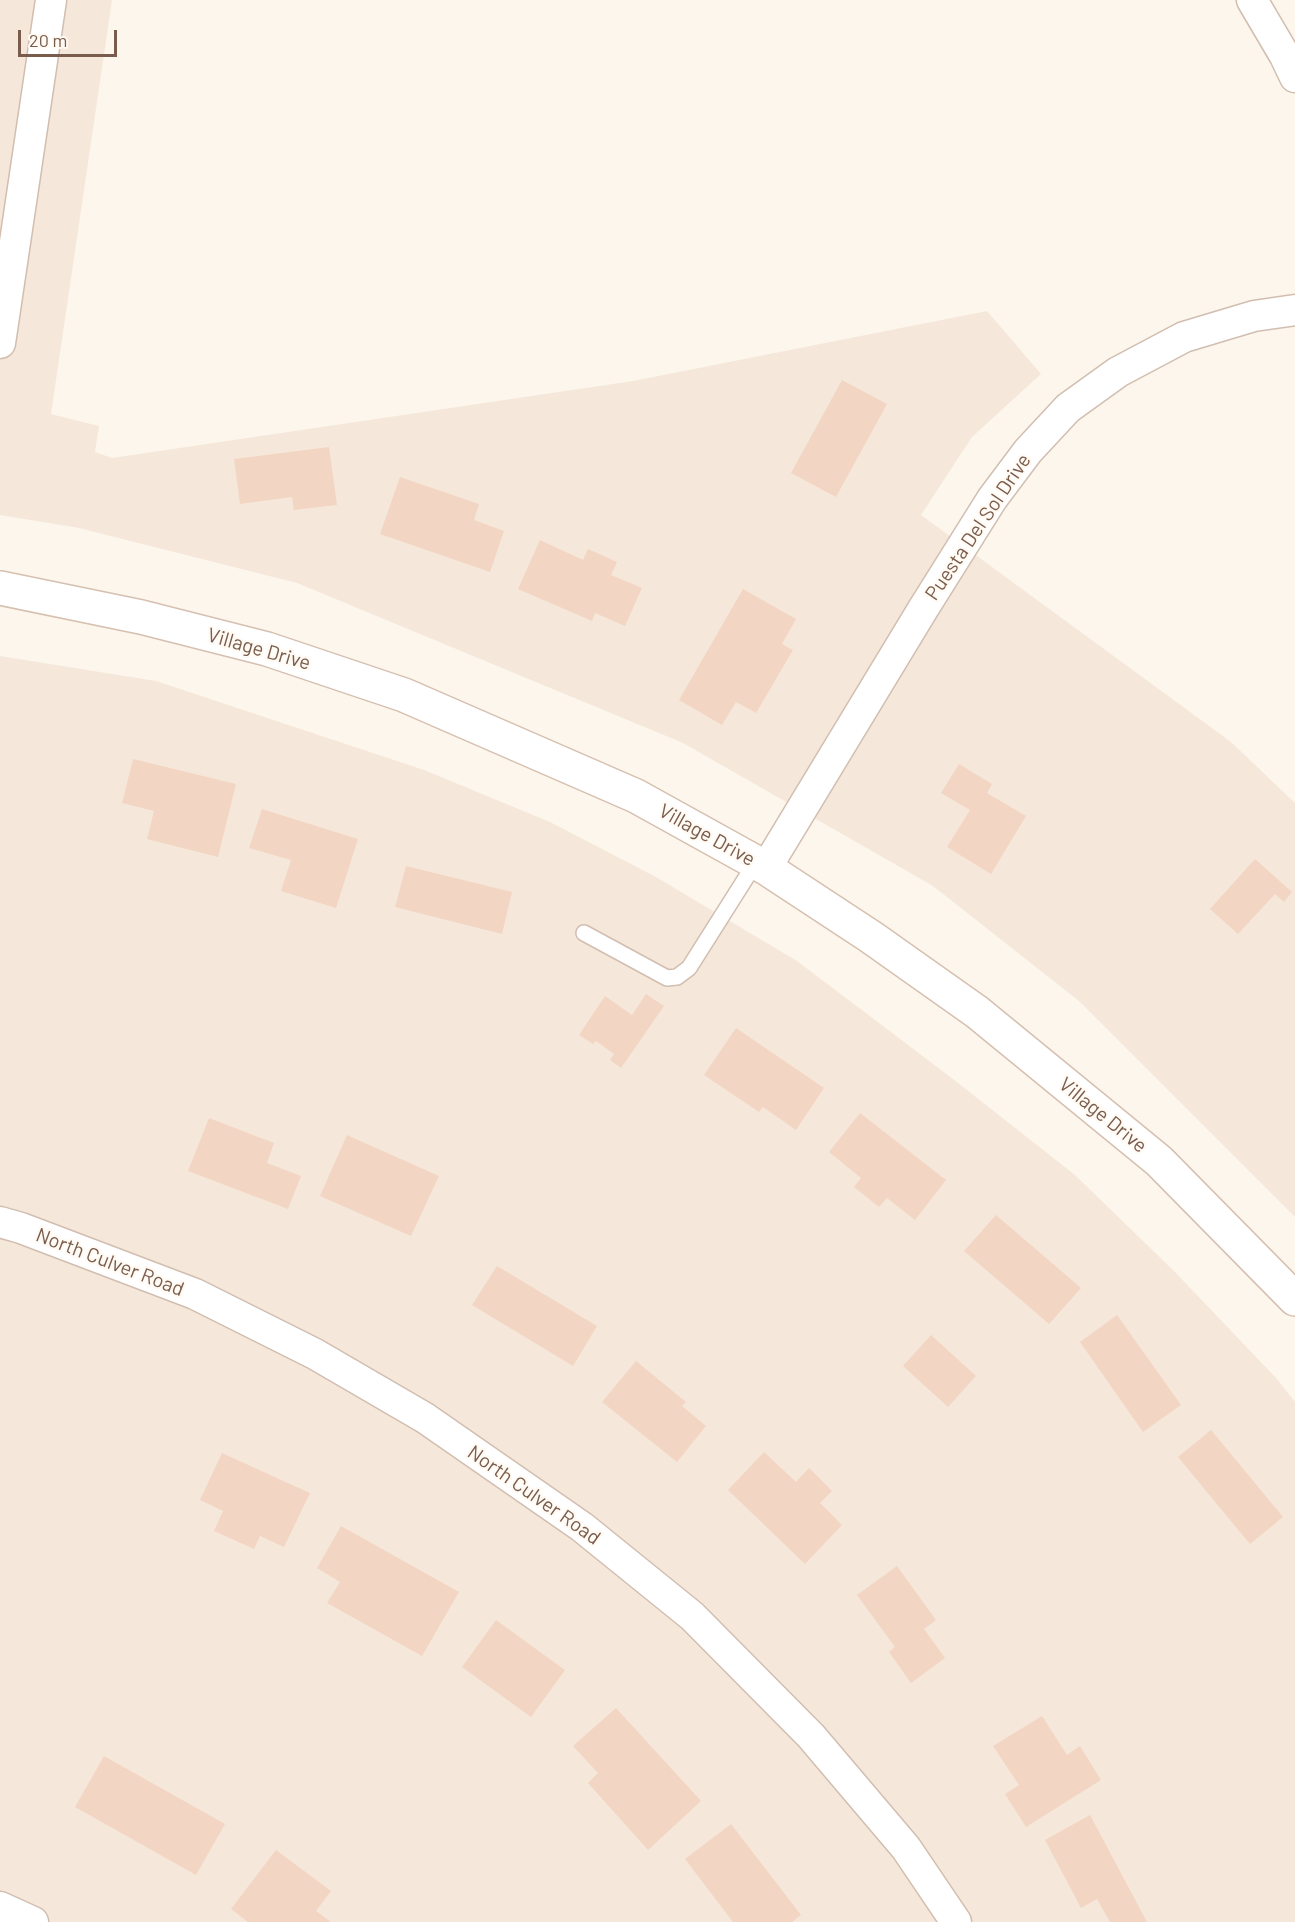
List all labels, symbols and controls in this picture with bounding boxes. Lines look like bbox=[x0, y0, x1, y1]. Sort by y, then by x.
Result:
scale bar bbox=[21, 18, 120, 56]
text: 20 m bbox=[29, 29, 67, 51]
street label: Puesta Del Sol Drive bbox=[920, 449, 1036, 605]
street label: Village Drive bbox=[205, 623, 313, 675]
street label: Village Drive bbox=[655, 799, 759, 871]
street label: Village Drive bbox=[1054, 1072, 1152, 1158]
street label: North Culver Road bbox=[32, 1223, 188, 1301]
street label: North Culver Road bbox=[463, 1440, 605, 1550]

